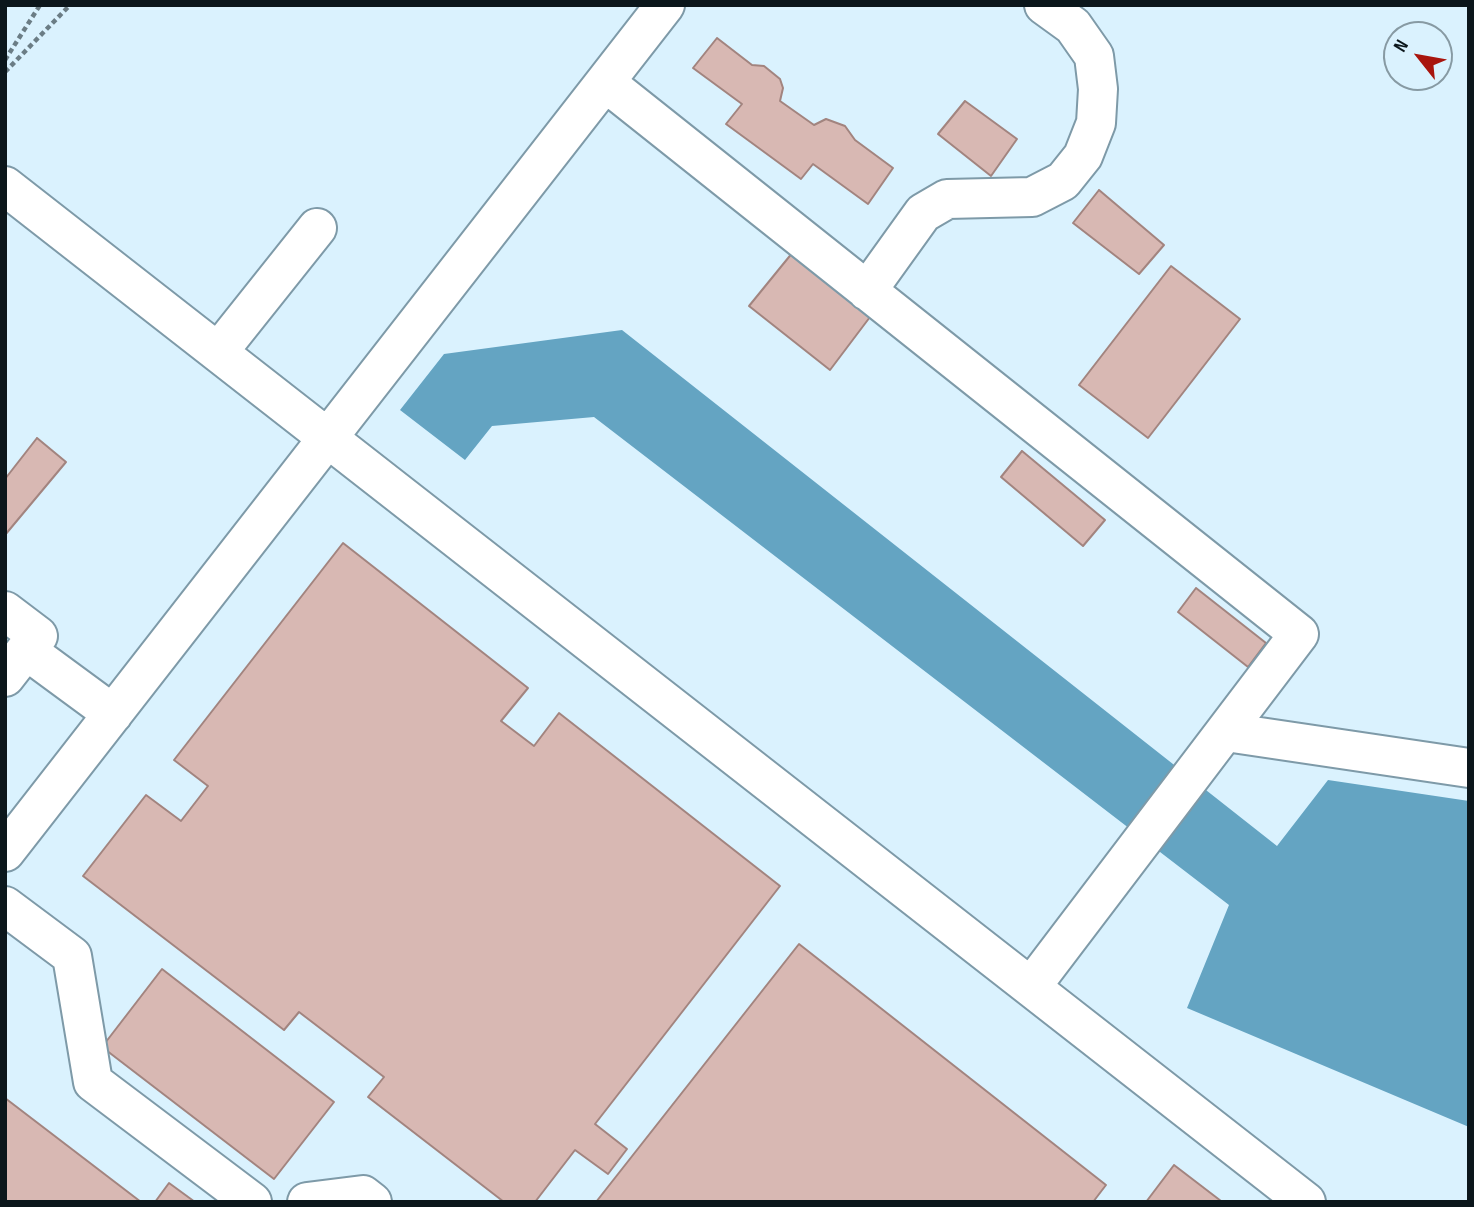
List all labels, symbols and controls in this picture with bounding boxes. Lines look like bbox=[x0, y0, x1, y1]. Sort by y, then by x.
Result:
north arrow bbox=[1383, 21, 1453, 91]
text: N bbox=[1389, 36, 1414, 56]

